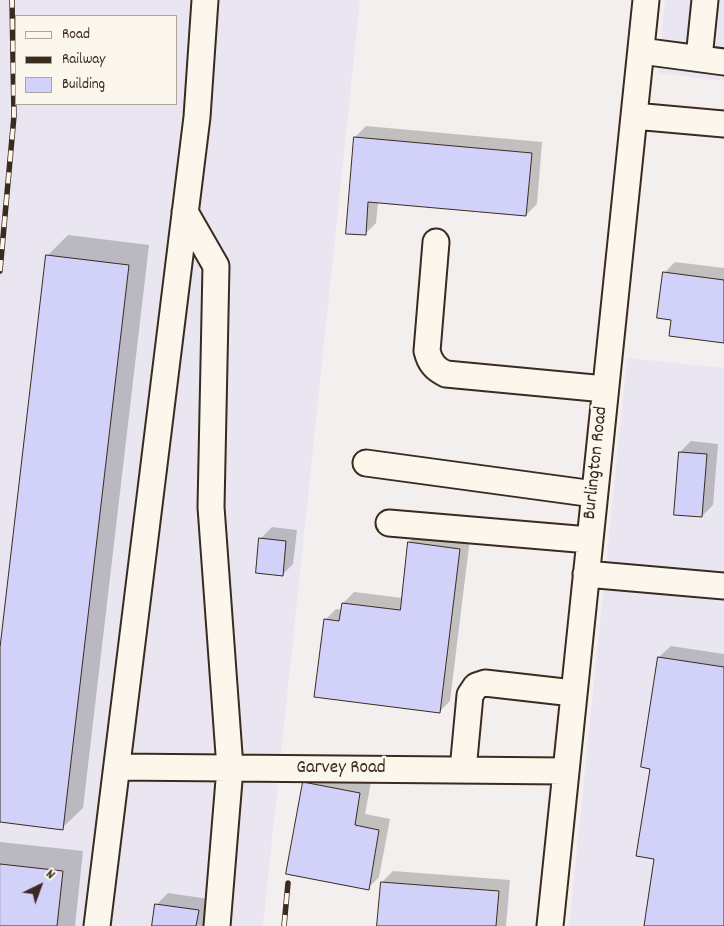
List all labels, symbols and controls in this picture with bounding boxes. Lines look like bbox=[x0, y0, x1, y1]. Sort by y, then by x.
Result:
legend bbox=[15, 15, 178, 105]
text: Road bbox=[62, 24, 90, 46]
text: Railway bbox=[62, 49, 105, 71]
text: Building bbox=[62, 74, 105, 96]
street label: Burlington Road bbox=[580, 405, 614, 521]
street label: Garvey Road bbox=[296, 758, 386, 780]
north arrow bbox=[15, 861, 65, 911]
text: N bbox=[41, 865, 59, 885]

